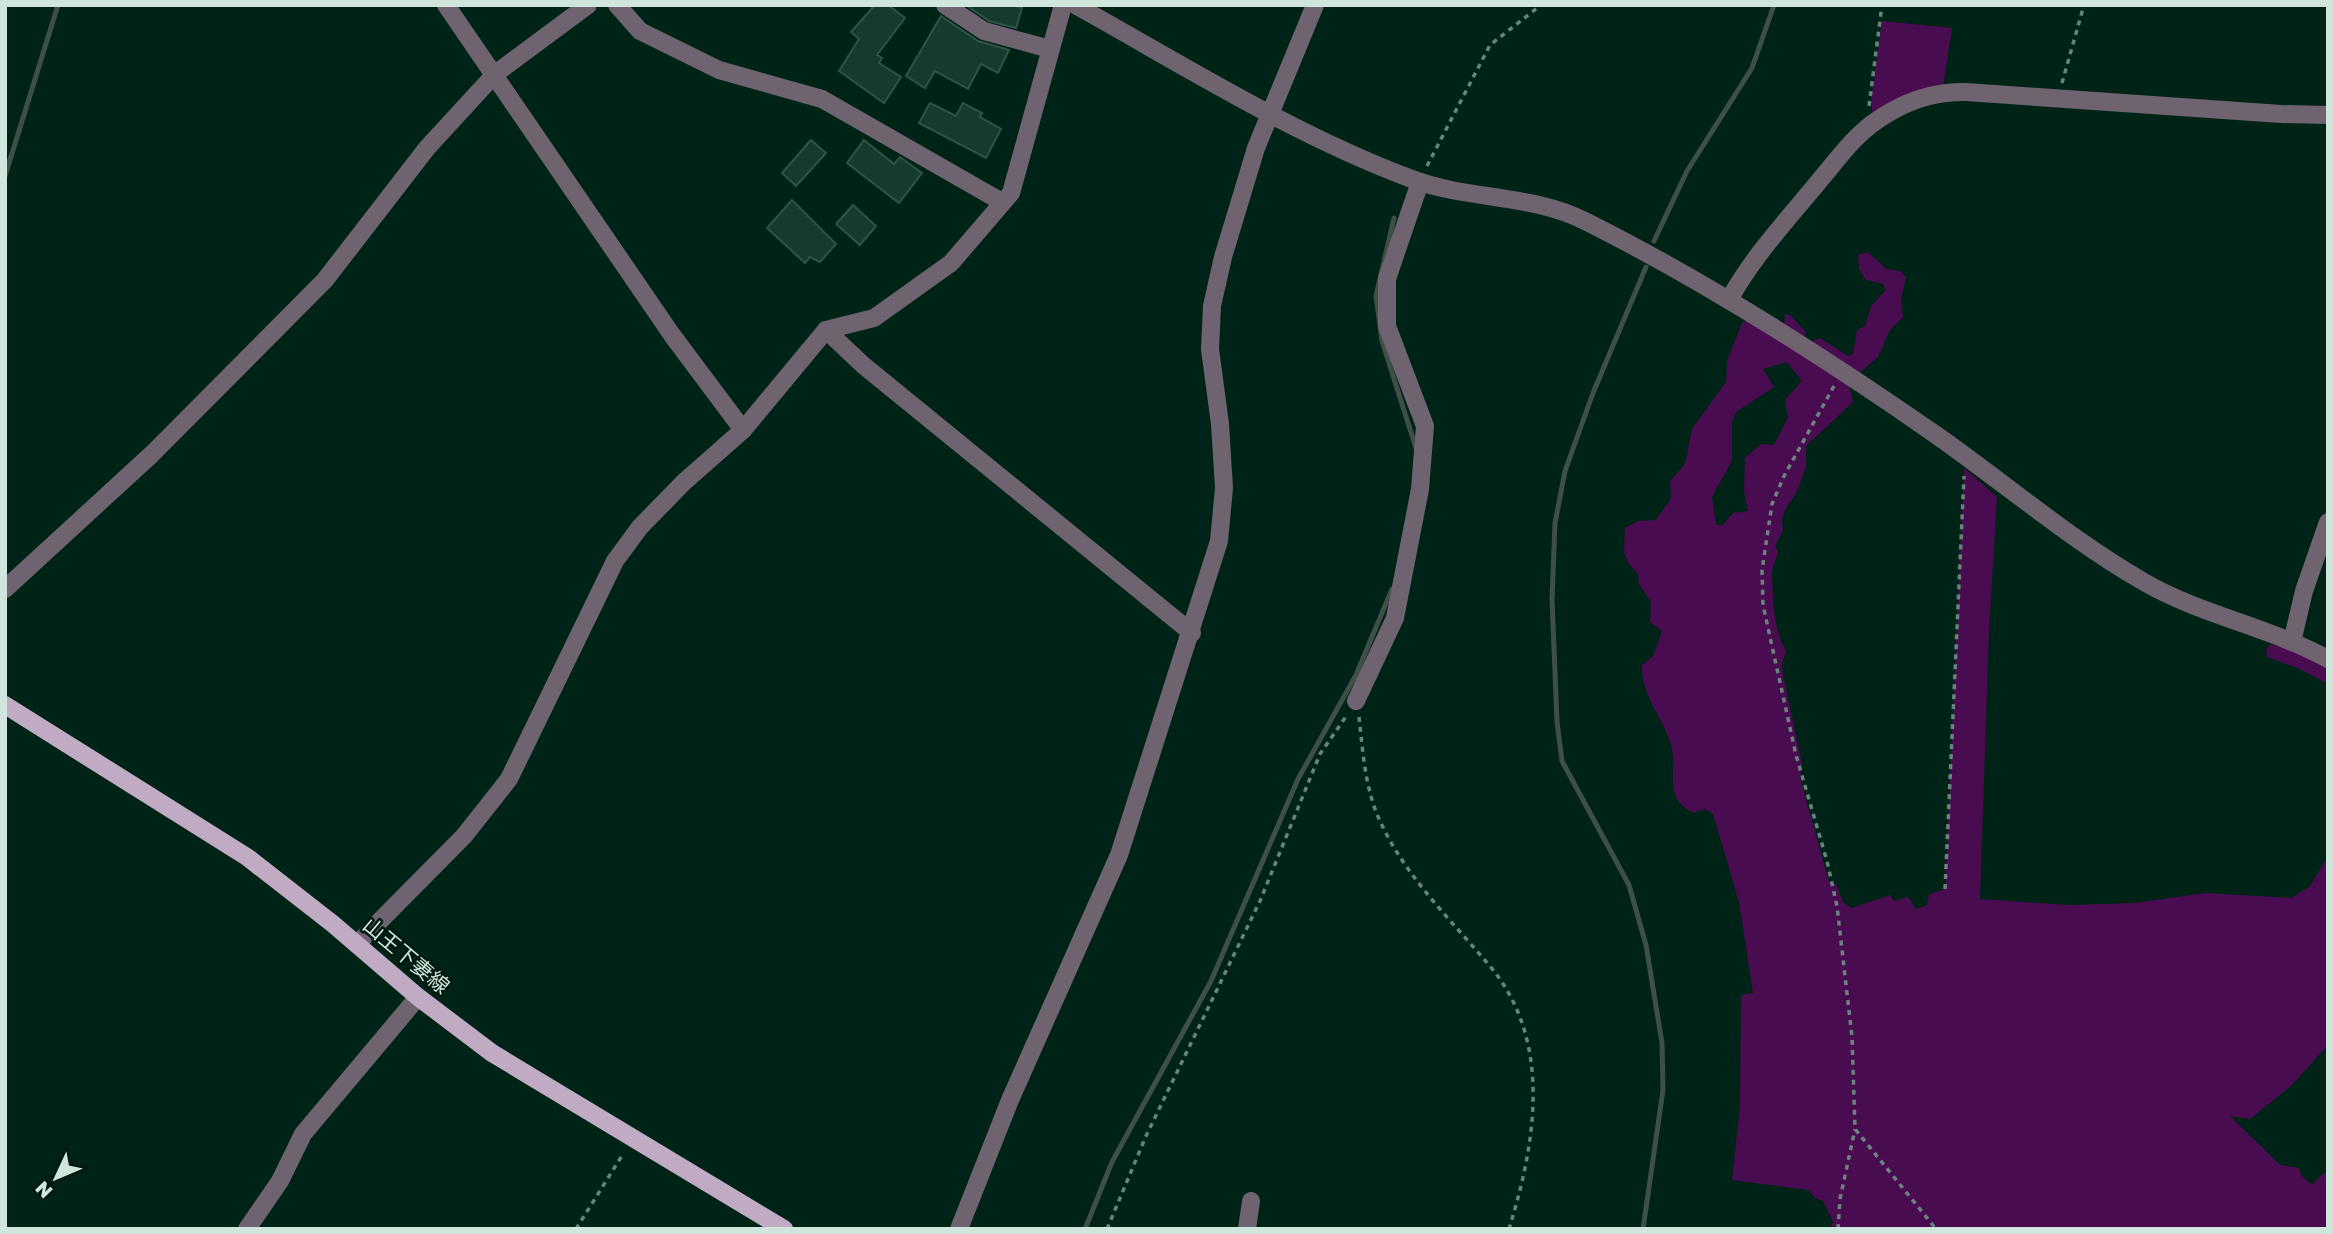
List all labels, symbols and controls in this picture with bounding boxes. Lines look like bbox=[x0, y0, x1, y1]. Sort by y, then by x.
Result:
street label: 山王下妻線 bbox=[358, 912, 455, 999]
north arrow bbox=[21, 1143, 91, 1213]
text: N bbox=[30, 1177, 57, 1203]

